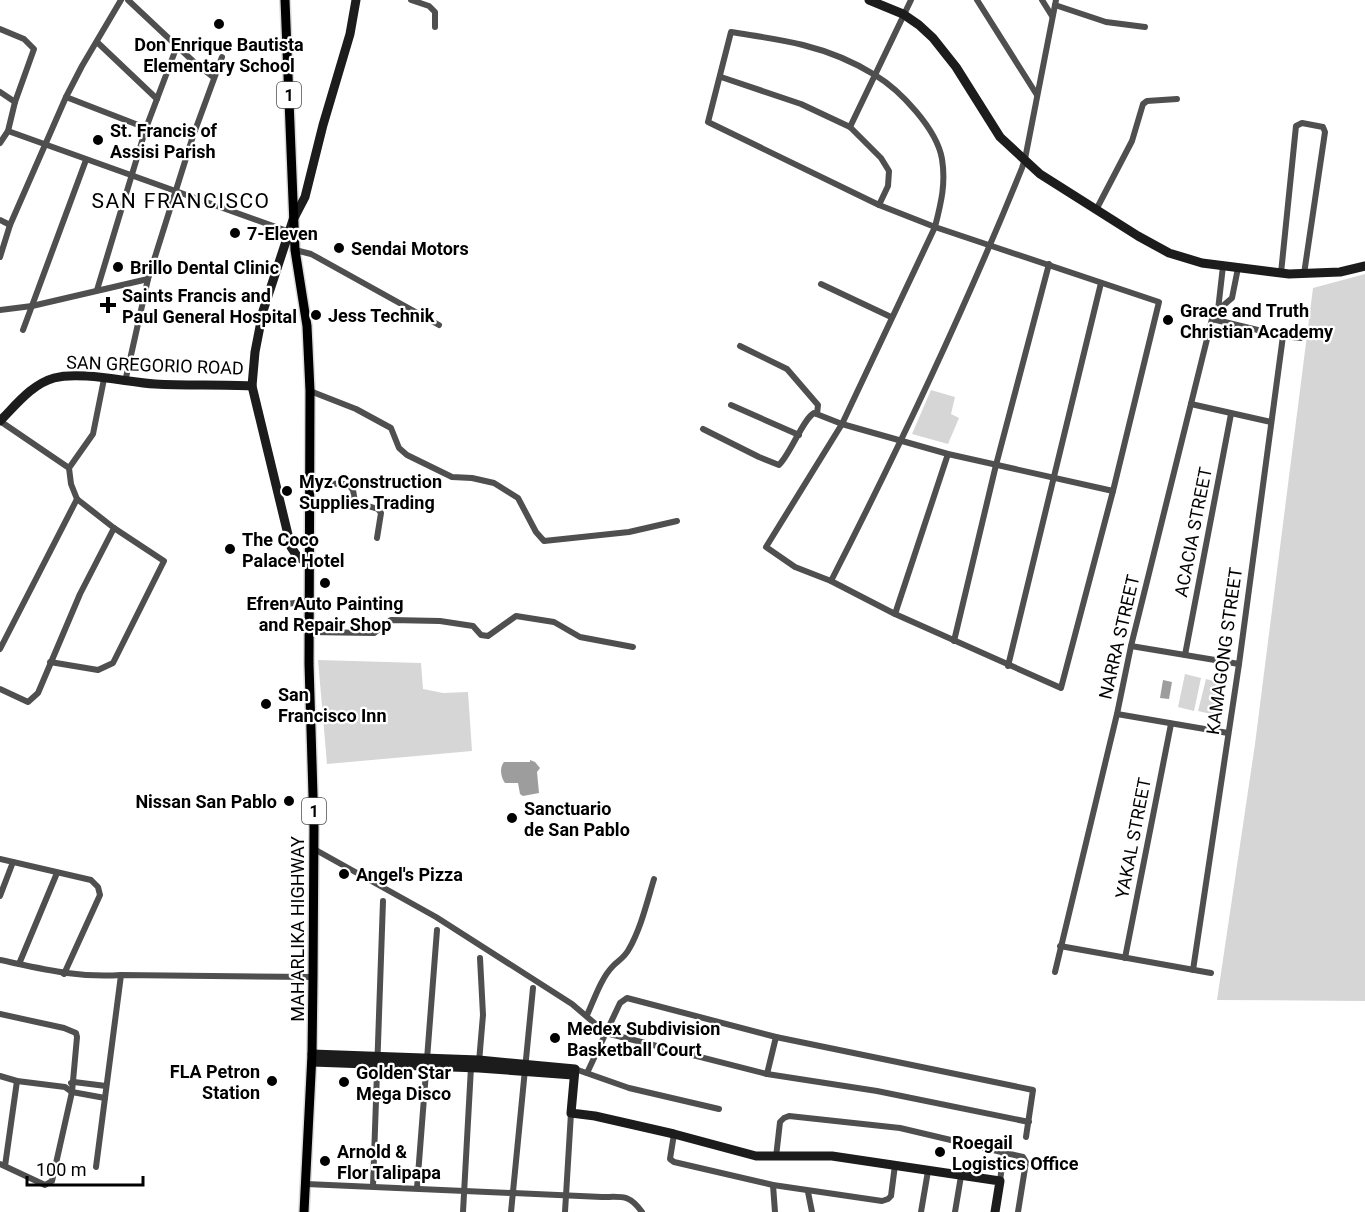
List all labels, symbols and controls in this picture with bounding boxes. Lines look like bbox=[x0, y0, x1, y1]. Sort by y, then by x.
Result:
marker: Don Enrique Bautista Elementary School bbox=[212, 17, 226, 31]
place label: Don Enrique Bautista Elementary School bbox=[134, 34, 304, 76]
road number: 1 bbox=[277, 82, 301, 108]
place label: St. Francis of Assisi Parish bbox=[110, 120, 218, 162]
marker: St. Francis of Assisi Parish bbox=[91, 133, 105, 147]
district label: SAN FRANCISCO bbox=[91, 189, 271, 213]
place label: 7-Eleven bbox=[247, 223, 318, 244]
marker: 7-Eleven bbox=[228, 226, 242, 240]
place label: Sendai Motors bbox=[351, 238, 469, 259]
marker: Sendai Motors bbox=[332, 241, 346, 255]
place label: Brillo Dental Clinic bbox=[130, 257, 279, 278]
marker: Brillo Dental Clinic bbox=[111, 260, 125, 274]
place label: Saints Francis and Paul General Hospital bbox=[122, 285, 297, 327]
marker: Saints Francis and Paul General Hospital bbox=[99, 296, 117, 314]
place label: Grace and Truth Christian Academy bbox=[1180, 300, 1334, 342]
place label: Jess Technik bbox=[328, 305, 435, 326]
marker: Jess Technik bbox=[309, 308, 323, 322]
marker: Grace and Truth Christian Academy bbox=[1161, 313, 1175, 327]
street label: SAN GREGORIO ROAD bbox=[66, 351, 244, 379]
street label: ACACIA STREET bbox=[1170, 465, 1216, 599]
place label: Myz Construction Supplies Trading bbox=[299, 471, 442, 513]
marker: Myz Construction Supplies Trading bbox=[280, 484, 294, 498]
place label: The Coco Palace Hotel bbox=[242, 529, 345, 571]
marker: The Coco Palace Hotel bbox=[223, 542, 237, 556]
street label: KAMAGONG STREET bbox=[1202, 566, 1246, 736]
street label: NARRA STREET bbox=[1094, 573, 1144, 701]
marker: Efren Auto Painting and Repair Shop bbox=[318, 576, 332, 590]
place label: Efren Auto Painting and Repair Shop bbox=[247, 593, 403, 635]
place label: San Francisco Inn bbox=[278, 684, 387, 726]
marker: San Francisco Inn bbox=[259, 697, 273, 711]
street label: YAKAL STREET bbox=[1111, 775, 1155, 900]
place label: Nissan San Pablo bbox=[135, 791, 277, 812]
marker: Nissan San Pablo bbox=[282, 794, 296, 808]
road number: 1 bbox=[302, 798, 326, 824]
place label: Sanctuario de San Pablo bbox=[524, 798, 630, 840]
marker: Sanctuario de San Pablo bbox=[505, 811, 519, 825]
street label: MAHARLIKA HIGHWAY bbox=[287, 836, 308, 1022]
place label: Angel's Pizza bbox=[356, 864, 463, 885]
marker: Angel's Pizza bbox=[337, 867, 351, 881]
place label: Medex Subdivision Basketball Court bbox=[567, 1018, 720, 1060]
marker: Medex Subdivision Basketball Court bbox=[548, 1031, 562, 1045]
place label: FLA Petron Station bbox=[170, 1061, 260, 1103]
place label: Golden Star Mega Disco bbox=[356, 1062, 451, 1104]
marker: FLA Petron Station bbox=[265, 1074, 279, 1088]
marker: Golden Star Mega Disco bbox=[337, 1075, 351, 1089]
place label: Roegail Logistics Office bbox=[952, 1132, 1079, 1174]
place label: Arnold & Flor Talipapa bbox=[337, 1141, 441, 1183]
marker: Roegail Logistics Office bbox=[933, 1145, 947, 1159]
scale bar bbox=[27, 1149, 142, 1187]
marker: Arnold & Flor Talipapa bbox=[318, 1154, 332, 1168]
text: 100 m bbox=[36, 1159, 87, 1180]

